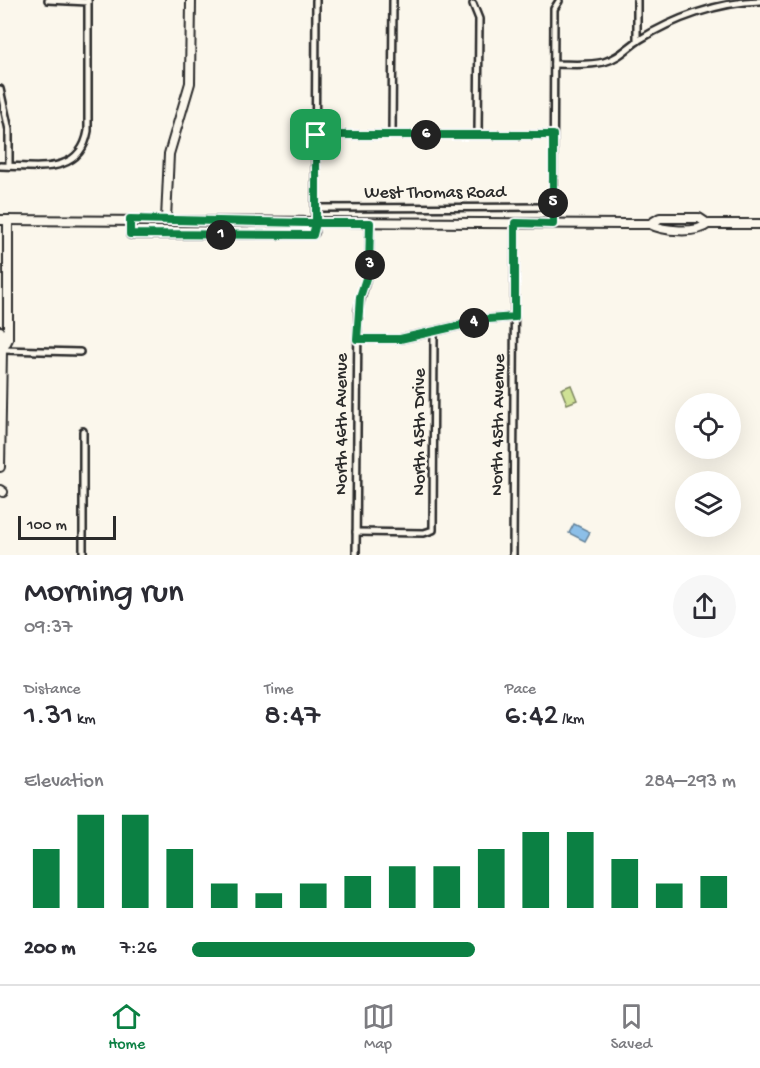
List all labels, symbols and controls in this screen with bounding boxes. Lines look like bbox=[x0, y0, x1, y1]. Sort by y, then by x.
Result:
pin bbox=[290, 109, 341, 160]
icon: arrive bbox=[299, 118, 332, 151]
pin: 6 bbox=[411, 120, 441, 150]
text: 6 bbox=[422, 125, 430, 144]
street label: West Thomas Road bbox=[364, 183, 507, 204]
pin: 5 bbox=[538, 188, 568, 218]
text: 5 bbox=[549, 193, 557, 212]
pin: 1 bbox=[206, 220, 236, 250]
text: 1 bbox=[218, 225, 224, 244]
pin: 3 bbox=[355, 250, 385, 280]
text: 3 bbox=[366, 255, 374, 274]
pin: 4 bbox=[459, 308, 489, 338]
text: 4 bbox=[470, 313, 478, 332]
street label: North 46th Avenue bbox=[332, 352, 353, 495]
street label: North 45th Avenue bbox=[487, 353, 511, 496]
street label: North 45th Drive bbox=[410, 368, 431, 496]
map controls bbox=[675, 393, 741, 537]
button: locate bbox=[675, 393, 741, 459]
button: layers bbox=[675, 471, 741, 537]
scale bar bbox=[18, 513, 116, 540]
text: 100 m bbox=[27, 517, 67, 536]
text: Morning run bbox=[24, 575, 184, 613]
button: share bbox=[673, 575, 736, 638]
text: 09:37 bbox=[24, 617, 72, 640]
text: Distance bbox=[24, 681, 81, 700]
text: Time bbox=[264, 681, 294, 700]
text: Pace bbox=[505, 681, 536, 700]
text: 1.31 bbox=[24, 700, 73, 735]
text: 8:47 bbox=[264, 700, 320, 735]
text: 6:42 bbox=[505, 700, 558, 735]
text: km bbox=[73, 711, 96, 730]
text: /km bbox=[558, 711, 584, 730]
text: Elevation bbox=[24, 771, 104, 794]
text: 284–293 m bbox=[644, 771, 736, 794]
text: 200 m bbox=[24, 938, 75, 961]
text: 7:26 bbox=[120, 938, 157, 961]
tab: Home bbox=[108, 1000, 145, 1055]
tab: Map bbox=[362, 1000, 395, 1055]
tab: Saved bbox=[611, 1000, 652, 1055]

